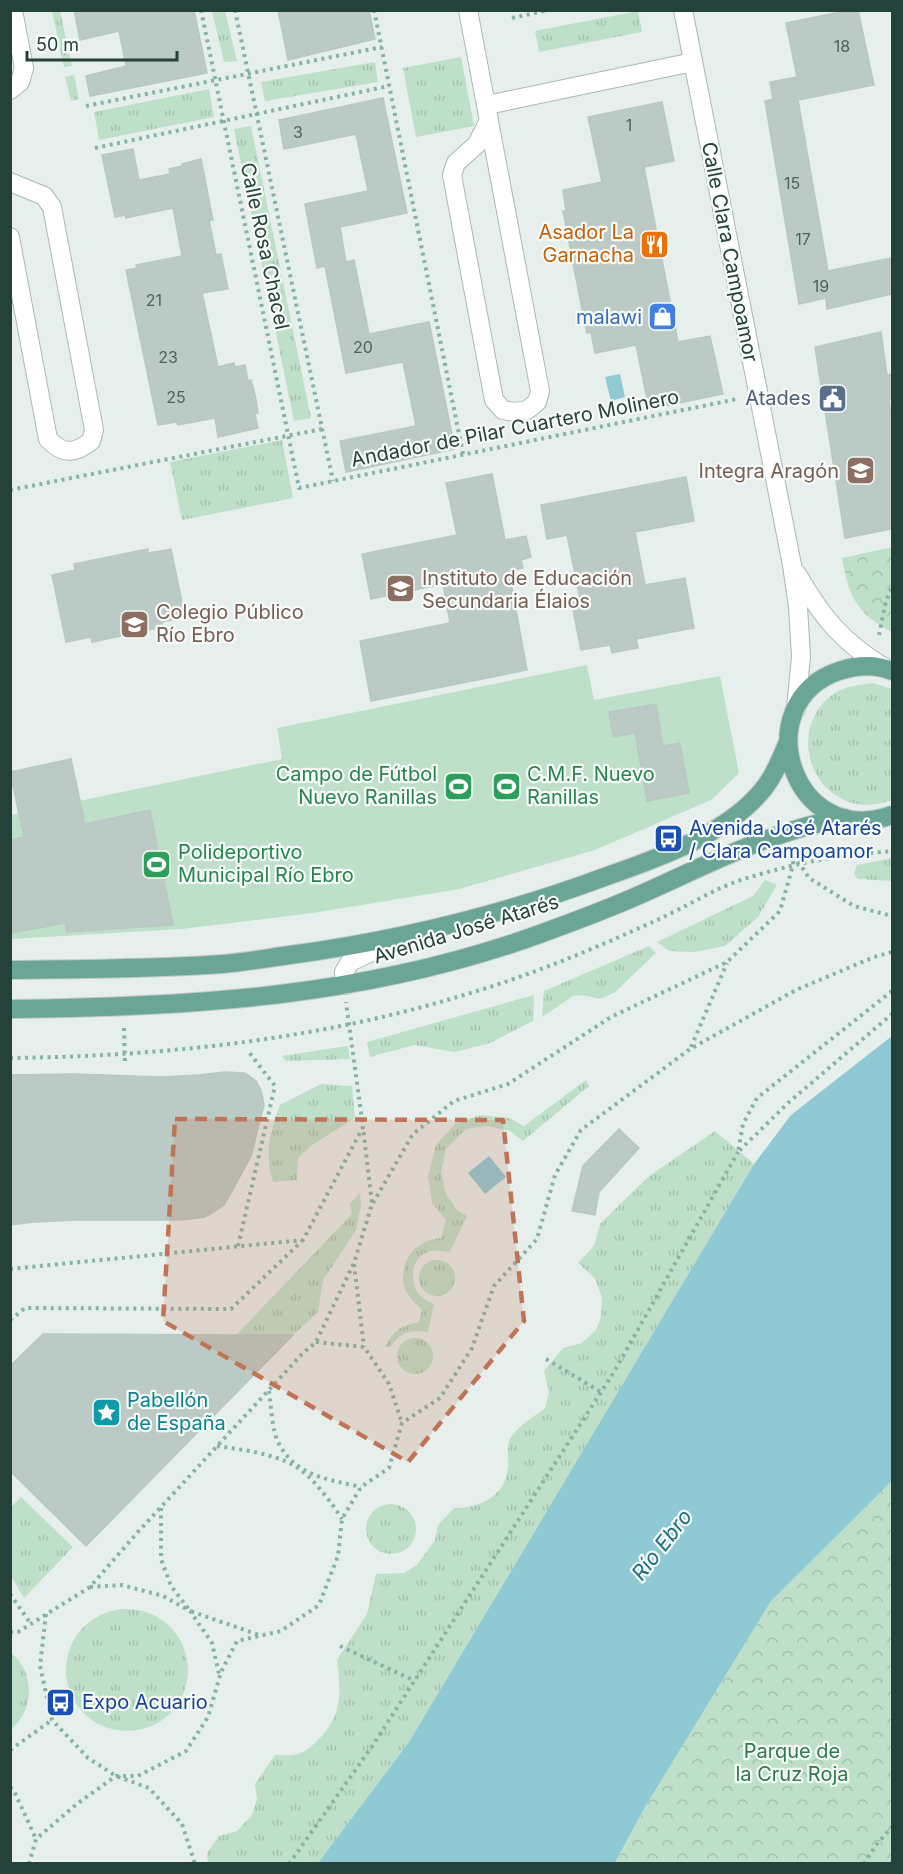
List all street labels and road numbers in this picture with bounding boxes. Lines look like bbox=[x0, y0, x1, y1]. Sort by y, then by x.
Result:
street label: Calle Clara Campoamor bbox=[697, 140, 763, 365]
street label: Calle Rosa Chacel bbox=[236, 160, 294, 332]
street label: Andador de Pilar Cuartero Molinero bbox=[349, 384, 681, 472]
street label: Avenida José Atarés bbox=[370, 889, 562, 969]

